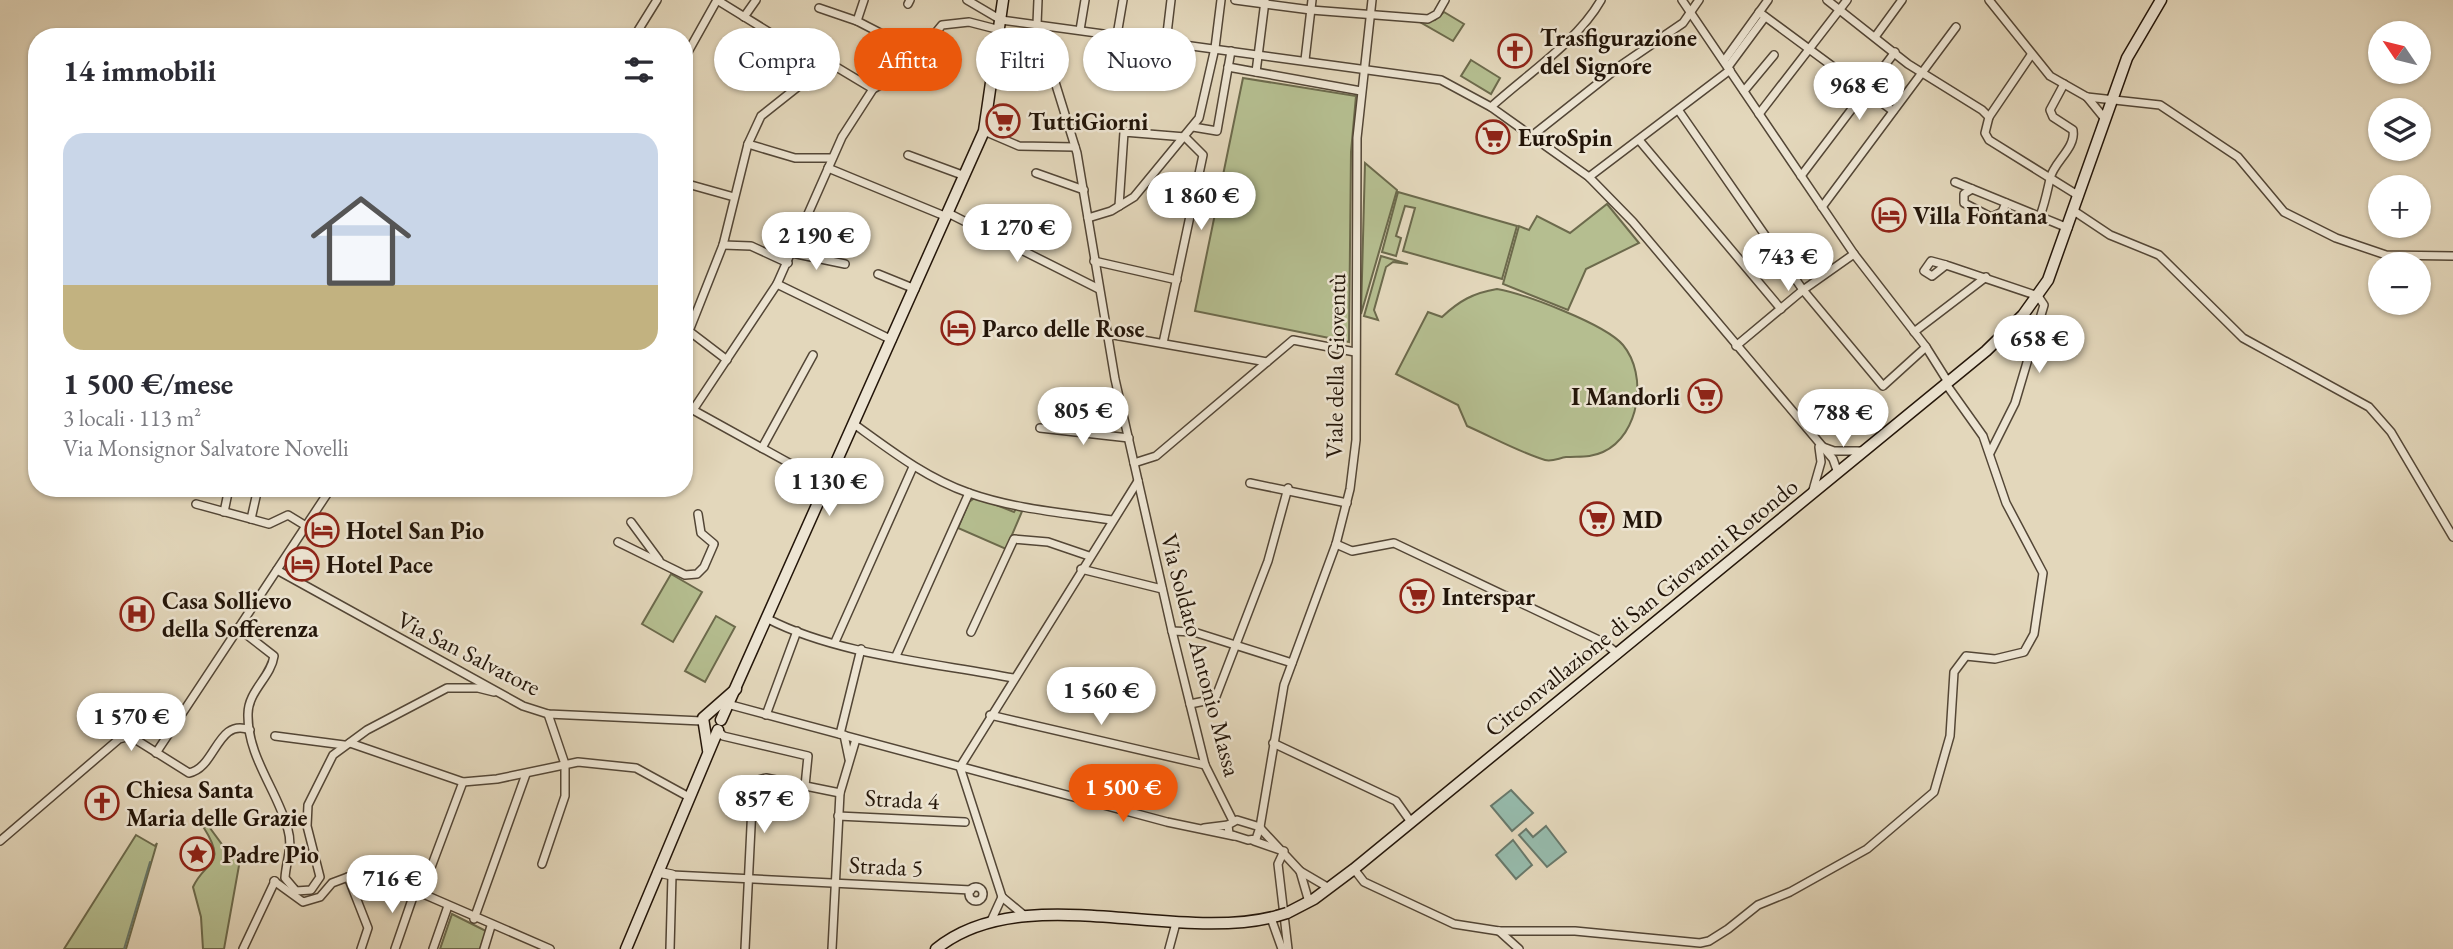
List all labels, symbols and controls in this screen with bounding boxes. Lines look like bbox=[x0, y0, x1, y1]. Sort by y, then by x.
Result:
north arrow bbox=[2368, 21, 2431, 84]
map controls bbox=[2368, 21, 2431, 315]
place label: Trasfigurazione del Signore bbox=[1540, 22, 1697, 82]
chip: Compra bbox=[714, 28, 840, 91]
chip: Affitta bbox=[854, 28, 962, 91]
chip: Filtri bbox=[976, 28, 1069, 91]
chip: Nuovo bbox=[1083, 28, 1196, 91]
church icon: Trasfigurazione del Signore bbox=[1496, 32, 1534, 70]
text: 14 immobili bbox=[63, 51, 216, 90]
icon: filters bbox=[620, 51, 658, 89]
pin: 968 € bbox=[1810, 62, 1908, 122]
text: 968 € bbox=[1830, 70, 1888, 100]
button: layers bbox=[2368, 98, 2431, 161]
supermarket icon: TuttiGiorni bbox=[984, 102, 1022, 140]
place label: TuttiGiorni bbox=[1028, 106, 1148, 137]
supermarket icon: EuroSpin bbox=[1474, 118, 1512, 156]
place label: EuroSpin bbox=[1518, 122, 1613, 153]
pin: 1 860 € bbox=[1136, 173, 1266, 232]
button: + bbox=[2368, 175, 2431, 238]
icon: home bbox=[298, 178, 424, 304]
text: 1 860 € bbox=[1163, 180, 1239, 210]
hotel icon: Villa Fontana bbox=[1870, 196, 1908, 234]
place label: Villa Fontana bbox=[1913, 200, 2048, 231]
pin: 1 270 € bbox=[952, 204, 1082, 264]
pin: 2 190 € bbox=[751, 212, 881, 272]
text: 1 270 € bbox=[979, 212, 1055, 242]
text: 2 190 € bbox=[778, 220, 854, 250]
pin: 743 € bbox=[1739, 233, 1837, 293]
text: 743 € bbox=[1759, 241, 1817, 271]
button: − bbox=[2368, 252, 2431, 315]
street label: Viale della Gioventù bbox=[1318, 273, 1352, 459]
hotel icon: Parco delle Rose bbox=[939, 309, 977, 347]
place label: Parco delle Rose bbox=[982, 313, 1144, 344]
pin: 658 € bbox=[1990, 316, 2088, 375]
text: 658 € bbox=[2010, 323, 2068, 353]
text: 1 500 €/mese bbox=[63, 364, 233, 403]
supermarket icon: I Mandorli bbox=[1686, 377, 1724, 415]
place label: I Mandorli bbox=[1571, 381, 1680, 412]
pin: 805 € bbox=[1034, 388, 1132, 447]
pin: 788 € bbox=[1794, 390, 1892, 449]
text: 805 € bbox=[1054, 395, 1112, 425]
text: 788 € bbox=[1814, 397, 1872, 427]
text: 3 locali · 113 m² bbox=[63, 403, 201, 433]
text: Via Monsignor Salvatore Novelli bbox=[63, 433, 349, 463]
pin: 1 130 € bbox=[764, 458, 894, 518]
text: 1 130 € bbox=[791, 466, 867, 496]
street label: Circonvallazione di San Giovanni Rotondo bbox=[1478, 471, 1804, 743]
supermarket icon: MD bbox=[1578, 500, 1616, 538]
place label: MD bbox=[1622, 504, 1662, 535]
hotel icon: Hotel San Pio bbox=[303, 511, 341, 549]
place label: Hotel San Pio bbox=[346, 515, 484, 546]
street label: Via Soldato Antonio Massa bbox=[1154, 530, 1248, 780]
hotel icon: Hotel Pace bbox=[283, 545, 321, 583]
place label: Hotel Pace bbox=[326, 549, 433, 580]
supermarket icon: Interspar bbox=[1398, 577, 1436, 615]
place label: Interspar bbox=[1442, 581, 1535, 612]
place label: Casa Sollievo della Sofferenza bbox=[162, 585, 319, 644]
hospital icon: Casa Sollievo della Sofferenza bbox=[118, 595, 156, 633]
street label: Via San Salvatore bbox=[392, 604, 546, 702]
pin: 1 560 € bbox=[1036, 668, 1166, 727]
text: 1 560 € bbox=[1063, 675, 1139, 705]
pin: 1 570 € bbox=[66, 694, 196, 753]
text: 1 570 € bbox=[93, 701, 169, 731]
pin: 1 500 € bbox=[1058, 764, 1188, 824]
text: 1 500 € bbox=[1085, 772, 1161, 802]
place label: Chiesa Santa Maria delle Grazie bbox=[126, 774, 308, 833]
pin: 857 € bbox=[715, 776, 813, 835]
street label: Strada 4 bbox=[864, 782, 940, 816]
text: 857 € bbox=[735, 783, 793, 813]
church icon: Chiesa Santa Maria delle Grazie bbox=[83, 784, 121, 822]
place icon: Padre Pio bbox=[178, 835, 216, 873]
place label: Padre Pio bbox=[222, 839, 319, 870]
street label: Strada 5 bbox=[848, 849, 924, 883]
pin: 716 € bbox=[343, 856, 441, 915]
text: 716 € bbox=[363, 863, 421, 893]

